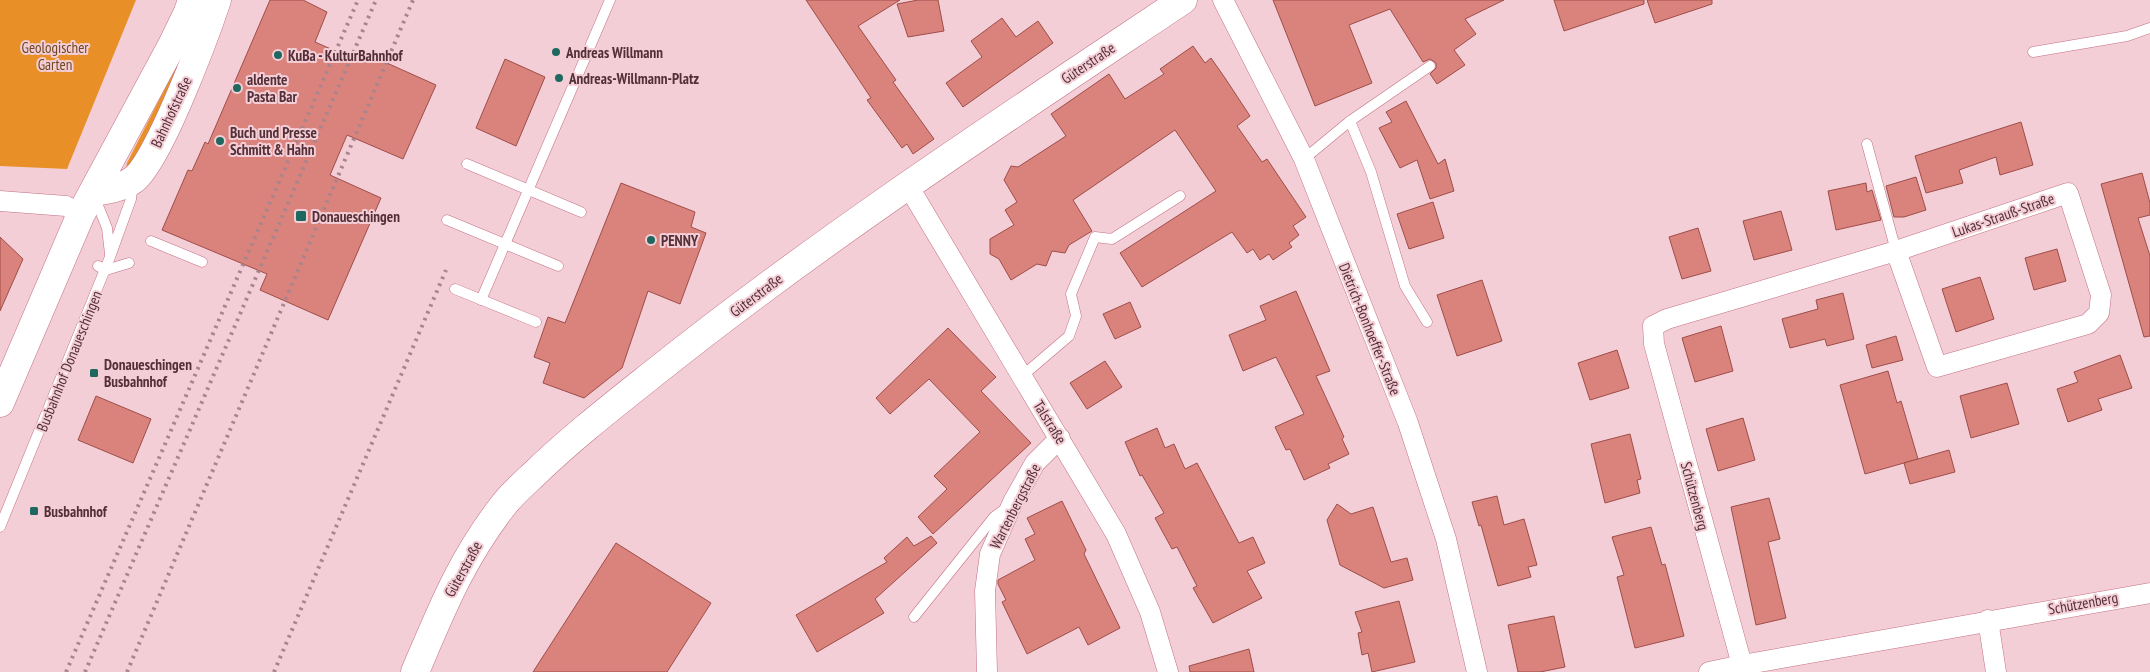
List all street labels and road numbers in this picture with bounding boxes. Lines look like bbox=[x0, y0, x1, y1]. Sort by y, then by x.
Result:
street label: Güterstraße bbox=[1057, 38, 1119, 88]
street label: Bahnhofstraße bbox=[146, 74, 196, 150]
street label: Lukas-Strauß-Straße bbox=[1949, 189, 2057, 241]
street label: Dietrich-Bonhoeffer-Straße bbox=[1335, 260, 1405, 398]
street label: Güterstraße bbox=[726, 269, 786, 321]
street label: Busbahnhof Donaueschingen bbox=[32, 288, 106, 434]
street label: Talstraße bbox=[1029, 397, 1071, 447]
street label: Wartenbergstraße bbox=[985, 460, 1045, 552]
street label: Schützenberg bbox=[1677, 460, 1713, 532]
street label: Güterstraße bbox=[440, 538, 486, 600]
street label: Schützenberg bbox=[2047, 588, 2119, 618]

